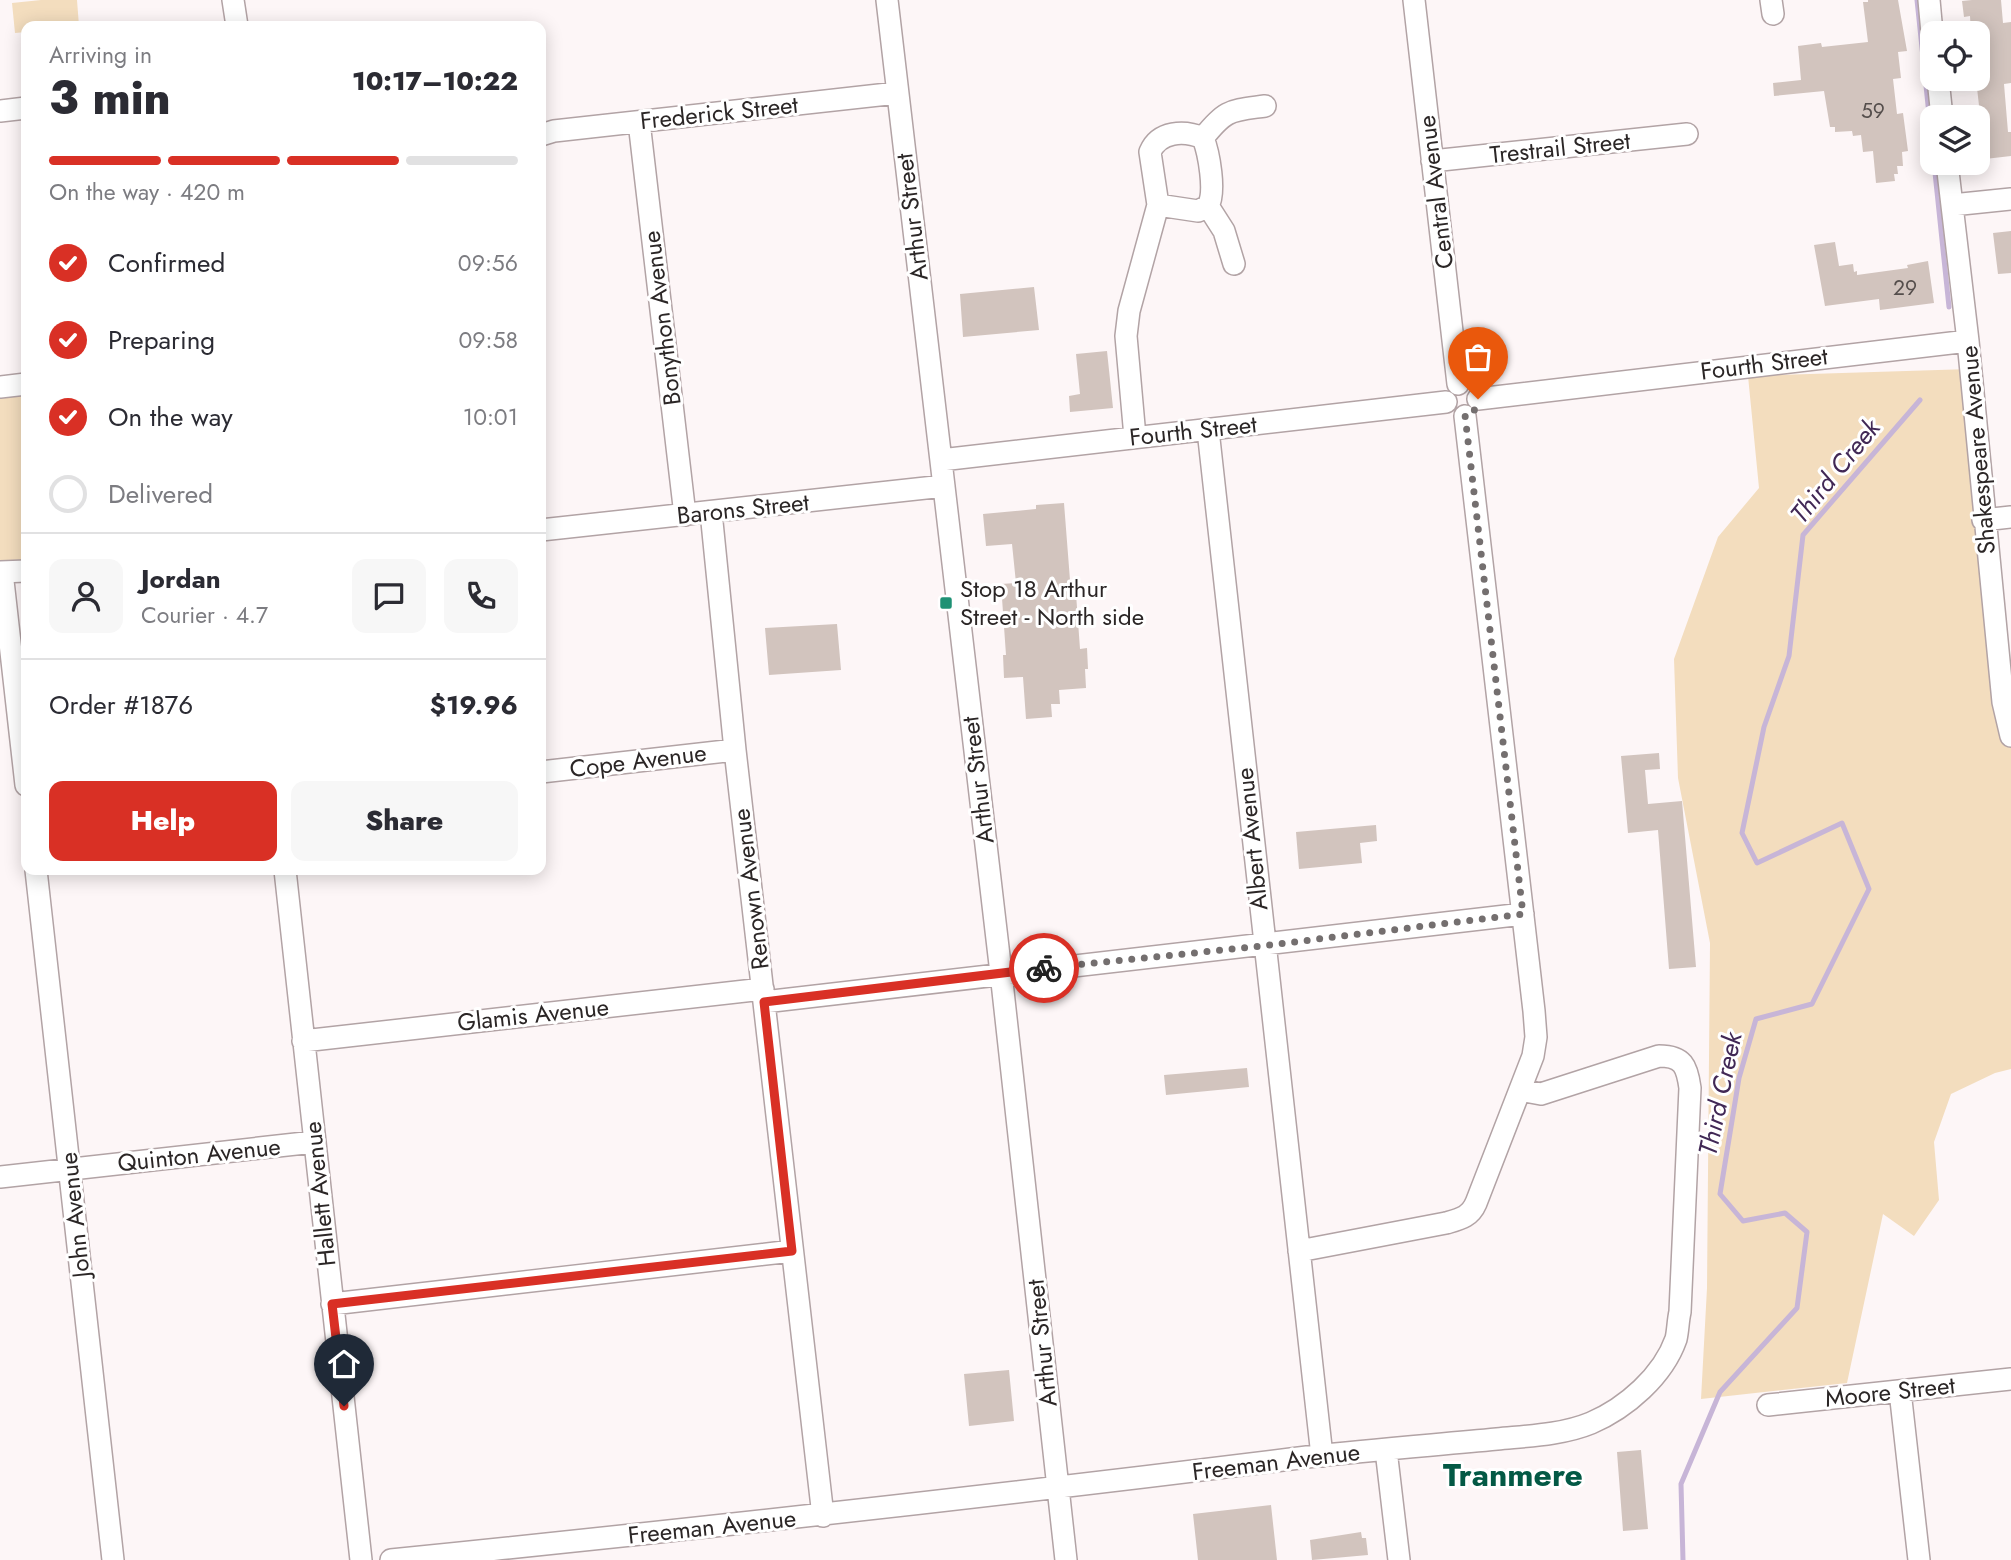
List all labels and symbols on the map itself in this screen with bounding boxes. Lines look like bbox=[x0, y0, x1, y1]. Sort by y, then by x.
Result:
street label: Frederick Street bbox=[638, 87, 800, 138]
house number: 59 bbox=[1861, 96, 1885, 126]
street label: Central Avenue bbox=[1409, 113, 1462, 271]
street label: Trestrail Street bbox=[1488, 123, 1632, 172]
street label: Arthur Street bbox=[886, 151, 937, 283]
street label: Bonython Avenue bbox=[633, 229, 690, 407]
house number: 29 bbox=[1893, 273, 1917, 303]
pin bbox=[1448, 327, 1508, 399]
street label: Fourth Street bbox=[1698, 338, 1830, 389]
street label: Shakespeare Avenue bbox=[1951, 344, 2004, 556]
street label: Fourth Street bbox=[1127, 406, 1259, 455]
water label: Third Creek bbox=[1781, 409, 1890, 532]
street label: Barons Street bbox=[675, 484, 811, 533]
place label: Stop 18 Arthur Street - North side bbox=[960, 571, 1144, 634]
marker: Stop 18 Arthur Street - North side bbox=[938, 595, 954, 611]
street label: Arthur Street bbox=[952, 714, 1003, 846]
street label: Cope Avenue bbox=[568, 735, 708, 786]
street label: Albert Avenue bbox=[1227, 766, 1276, 912]
street label: Renown Avenue bbox=[723, 807, 778, 972]
courier bbox=[1009, 933, 1079, 1003]
street label: Glamis Avenue bbox=[455, 989, 610, 1040]
water label: Third Creek bbox=[1688, 1027, 1752, 1159]
street label: Hallett Avenue bbox=[294, 1120, 345, 1268]
street label: Quinton Avenue bbox=[116, 1129, 282, 1180]
street label: John Avenue bbox=[51, 1151, 99, 1283]
street label: Arthur Street bbox=[1017, 1277, 1066, 1408]
pin bbox=[314, 1334, 374, 1406]
street label: Moore Street bbox=[1823, 1367, 1957, 1416]
street label: Freeman Avenue bbox=[1190, 1434, 1362, 1489]
district label: Tranmere bbox=[1443, 1452, 1583, 1498]
street label: Freeman Avenue bbox=[626, 1500, 798, 1553]

